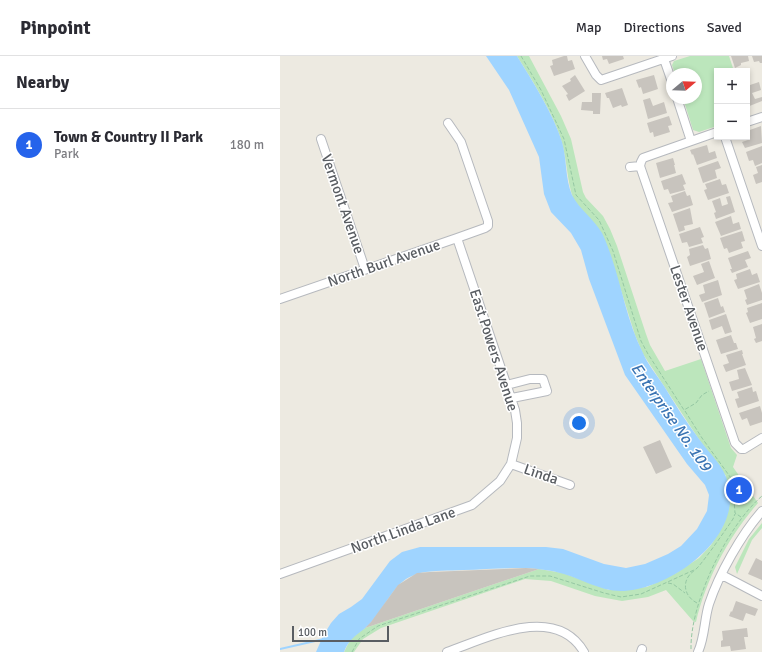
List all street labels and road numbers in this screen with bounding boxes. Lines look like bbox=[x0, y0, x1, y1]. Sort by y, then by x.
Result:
street label: Vermont Avenue bbox=[318, 152, 368, 256]
street label: North Burl Avenue bbox=[325, 235, 443, 291]
street label: Lester Avenue bbox=[666, 263, 712, 353]
street label: East Powers Avenue bbox=[466, 287, 522, 413]
street label: Linda bbox=[521, 460, 561, 488]
street label: North Linda Lane bbox=[348, 503, 458, 557]

